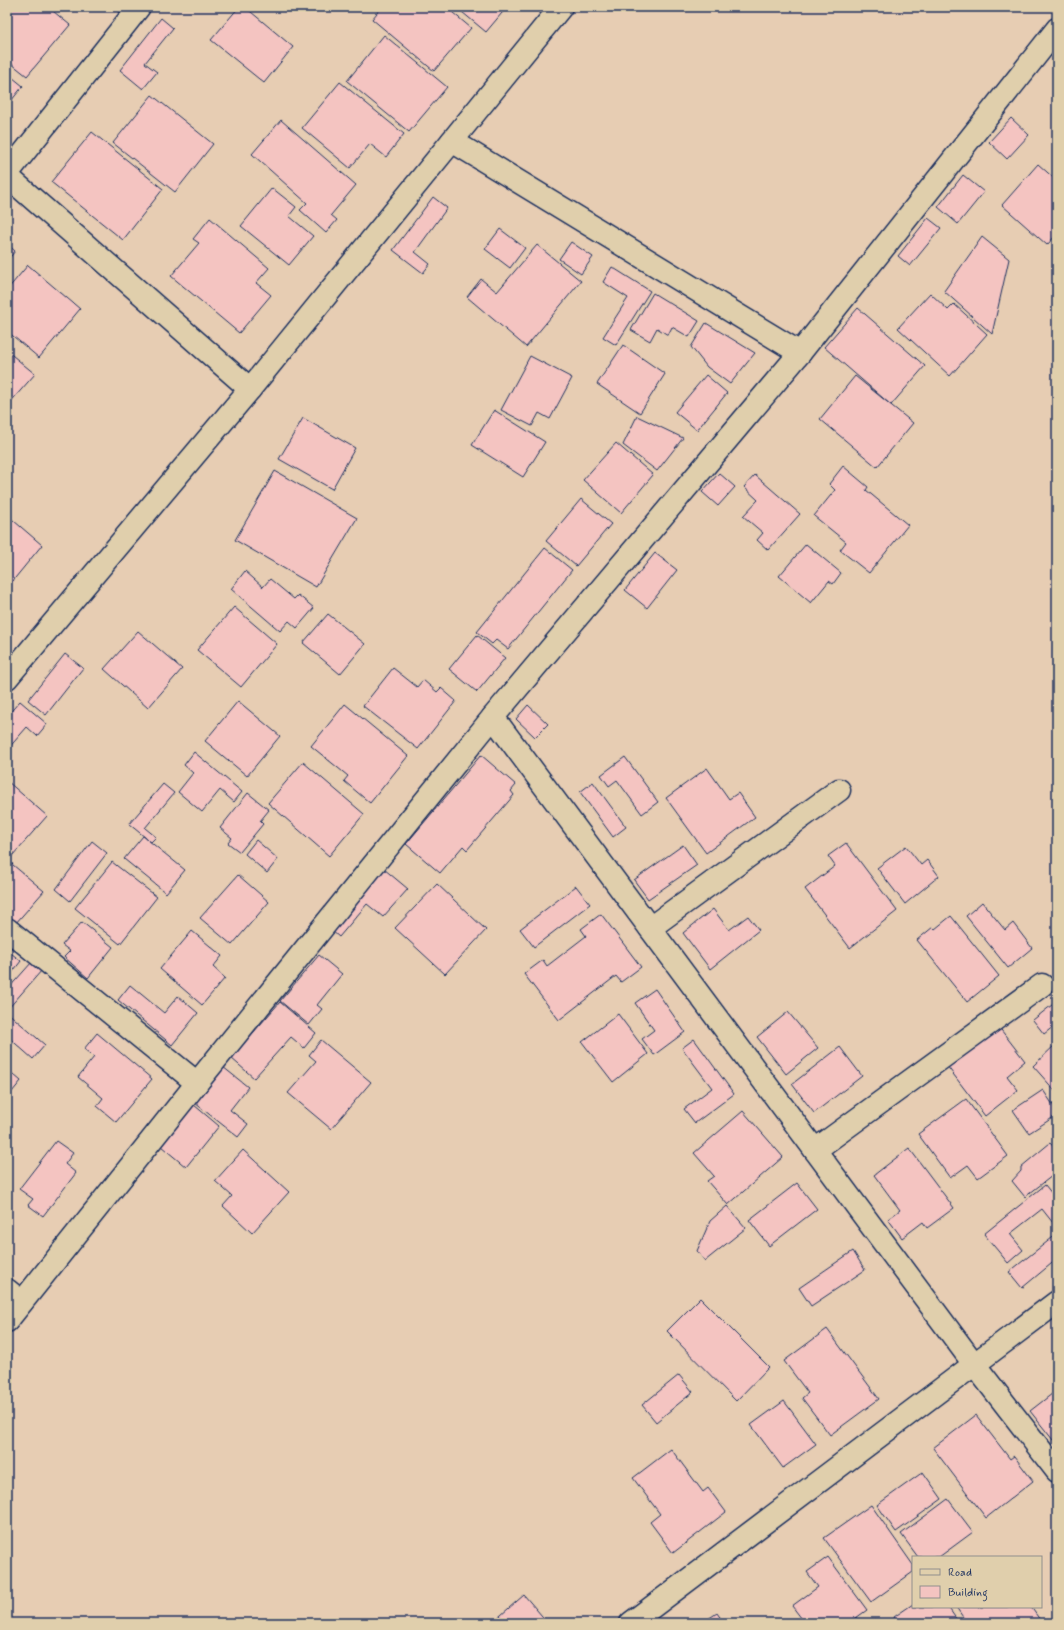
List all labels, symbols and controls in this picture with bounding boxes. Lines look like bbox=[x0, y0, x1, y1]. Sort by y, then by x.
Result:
legend bbox=[912, 1556, 1042, 1608]
text: Road bbox=[948, 1565, 972, 1581]
text: Building bbox=[948, 1585, 988, 1602]

